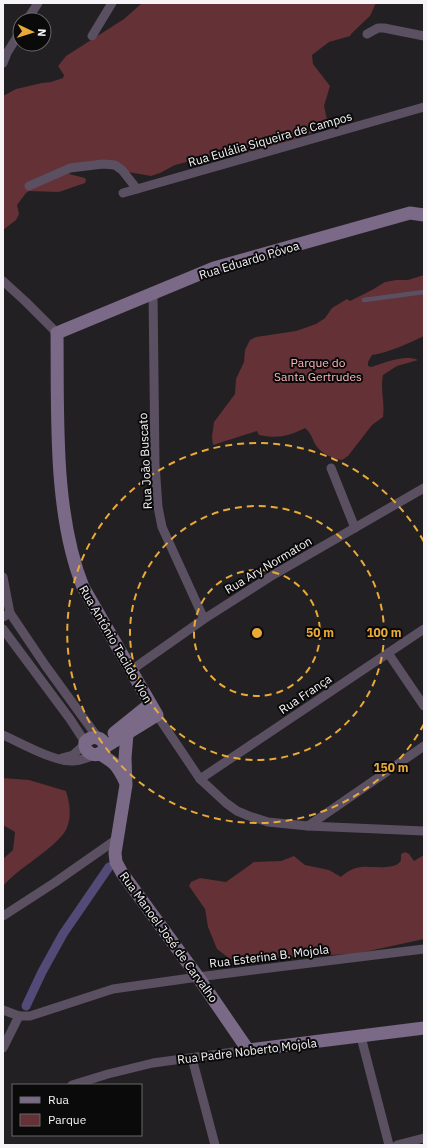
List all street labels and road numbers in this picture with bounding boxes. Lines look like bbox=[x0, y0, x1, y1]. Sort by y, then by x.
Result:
street label: Rua Eulália Siqueira de Campos bbox=[186, 108, 354, 170]
street label: Rua Eduardo Póvoa bbox=[197, 237, 302, 282]
street label: Rua João Buscato bbox=[135, 412, 155, 510]
street label: Rua Ary Normaton bbox=[222, 533, 314, 597]
street label: Rua Antônio Tacildo Vion bbox=[76, 582, 156, 706]
street label: Rua França bbox=[276, 671, 335, 717]
street label: Rua Manoel José de Carvalho bbox=[117, 869, 222, 1006]
street label: Rua Esterina B. Mojola bbox=[208, 941, 330, 971]
street label: Rua Padre Noberto Mojola bbox=[176, 1035, 318, 1067]

